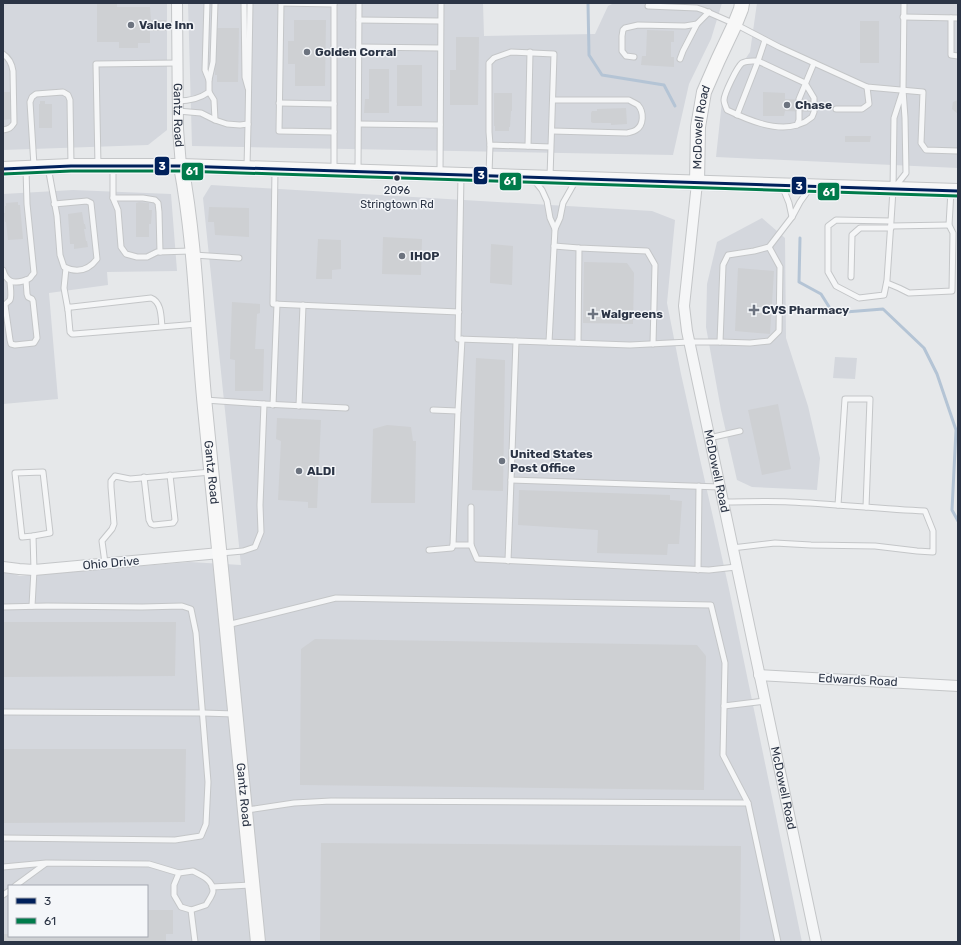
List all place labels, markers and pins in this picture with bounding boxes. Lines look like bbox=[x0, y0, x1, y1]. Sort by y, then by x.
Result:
place label: Value Inn bbox=[139, 18, 194, 32]
marker: Value Inn bbox=[126, 20, 136, 30]
place label: Golden Corral bbox=[315, 45, 396, 59]
marker: Golden Corral bbox=[302, 47, 312, 57]
place label: Chase bbox=[795, 98, 832, 112]
marker: Chase bbox=[782, 100, 792, 110]
marker: 2096 Stringtown Rd bbox=[392, 173, 402, 183]
place label: 2096 Stringtown Rd bbox=[360, 184, 434, 211]
place label: IHOP bbox=[410, 249, 439, 263]
marker: IHOP bbox=[397, 251, 407, 261]
place label: CVS Pharmacy bbox=[762, 303, 849, 317]
marker: CVS Pharmacy bbox=[749, 305, 759, 315]
place label: Walgreens bbox=[601, 307, 663, 321]
marker: Walgreens bbox=[588, 309, 598, 319]
place label: United States Post Office bbox=[510, 447, 593, 475]
marker: United States Post Office bbox=[497, 456, 507, 466]
place label: ALDI bbox=[307, 464, 335, 478]
marker: ALDI bbox=[294, 466, 304, 476]

